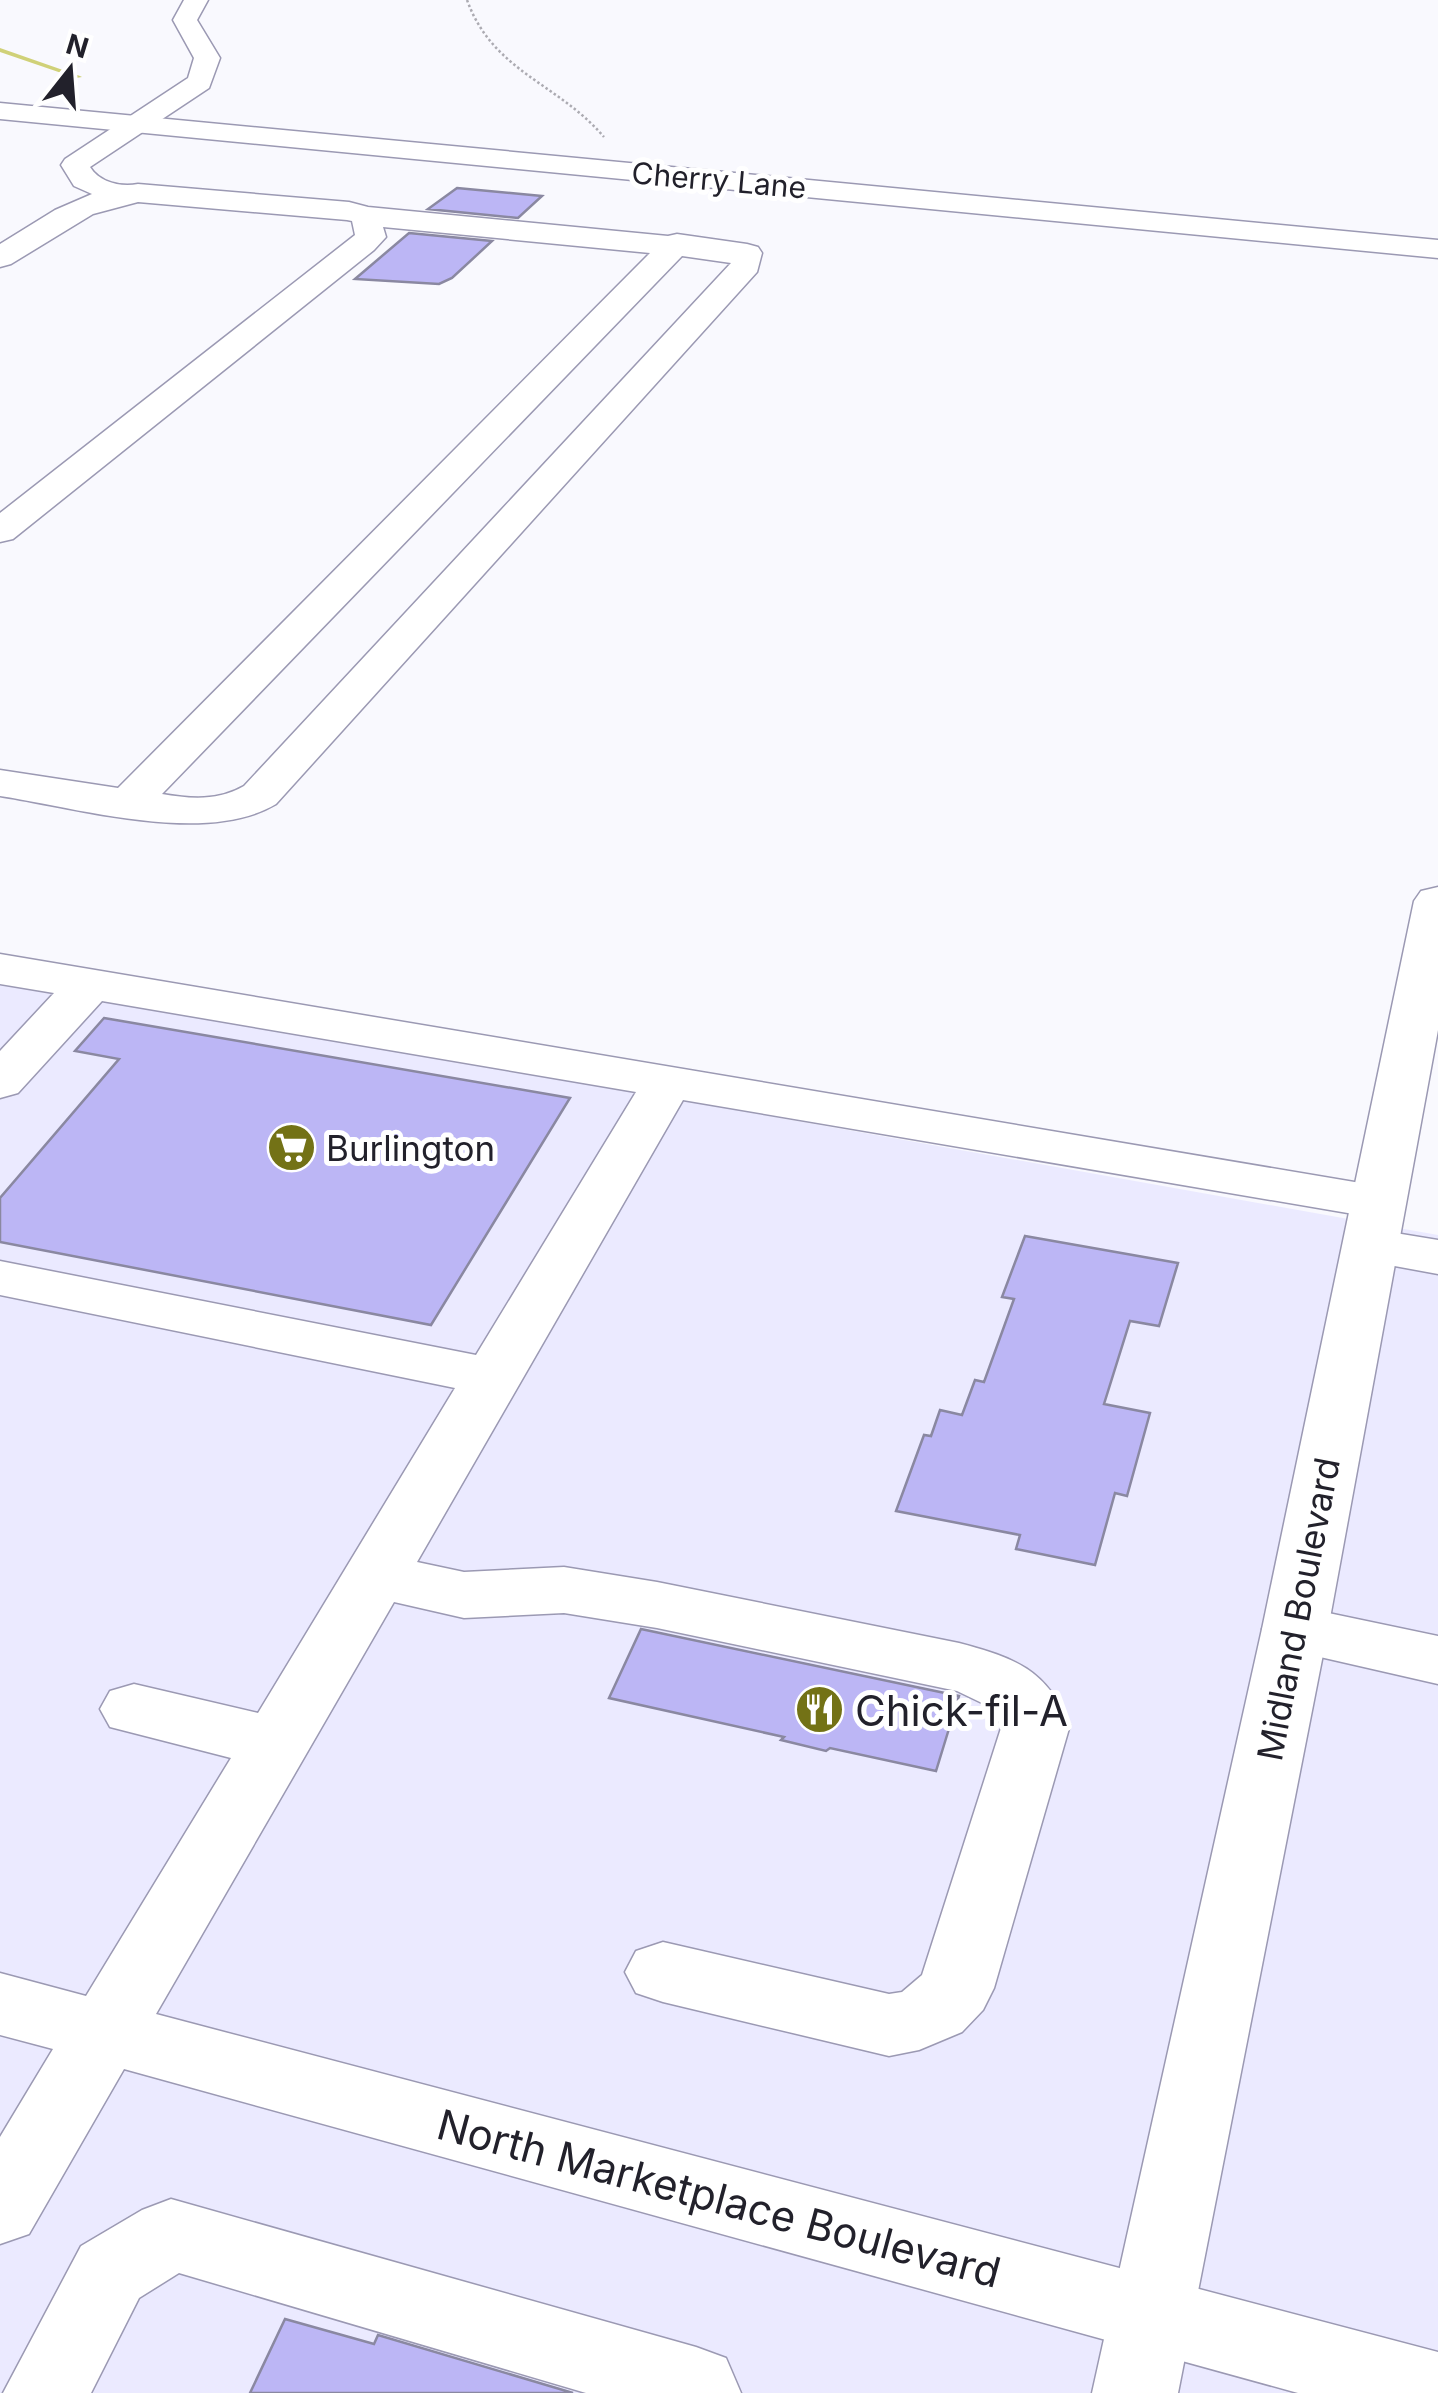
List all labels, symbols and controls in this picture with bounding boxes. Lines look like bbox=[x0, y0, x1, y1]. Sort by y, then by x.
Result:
north arrow bbox=[20, 20, 120, 120]
text: N bbox=[62, 27, 92, 65]
street label: Cherry Lane bbox=[630, 154, 808, 206]
supermarket icon: Burlington bbox=[265, 1122, 317, 1174]
place label: Burlington bbox=[326, 1127, 495, 1169]
street label: Midland Boulevard bbox=[1248, 1454, 1348, 1764]
restaurant icon: Chick-fil-A bbox=[794, 1684, 846, 1736]
place label: Chick-fil-A bbox=[855, 1685, 1068, 1736]
street label: North Marketplace Boulevard bbox=[432, 2098, 1006, 2298]

